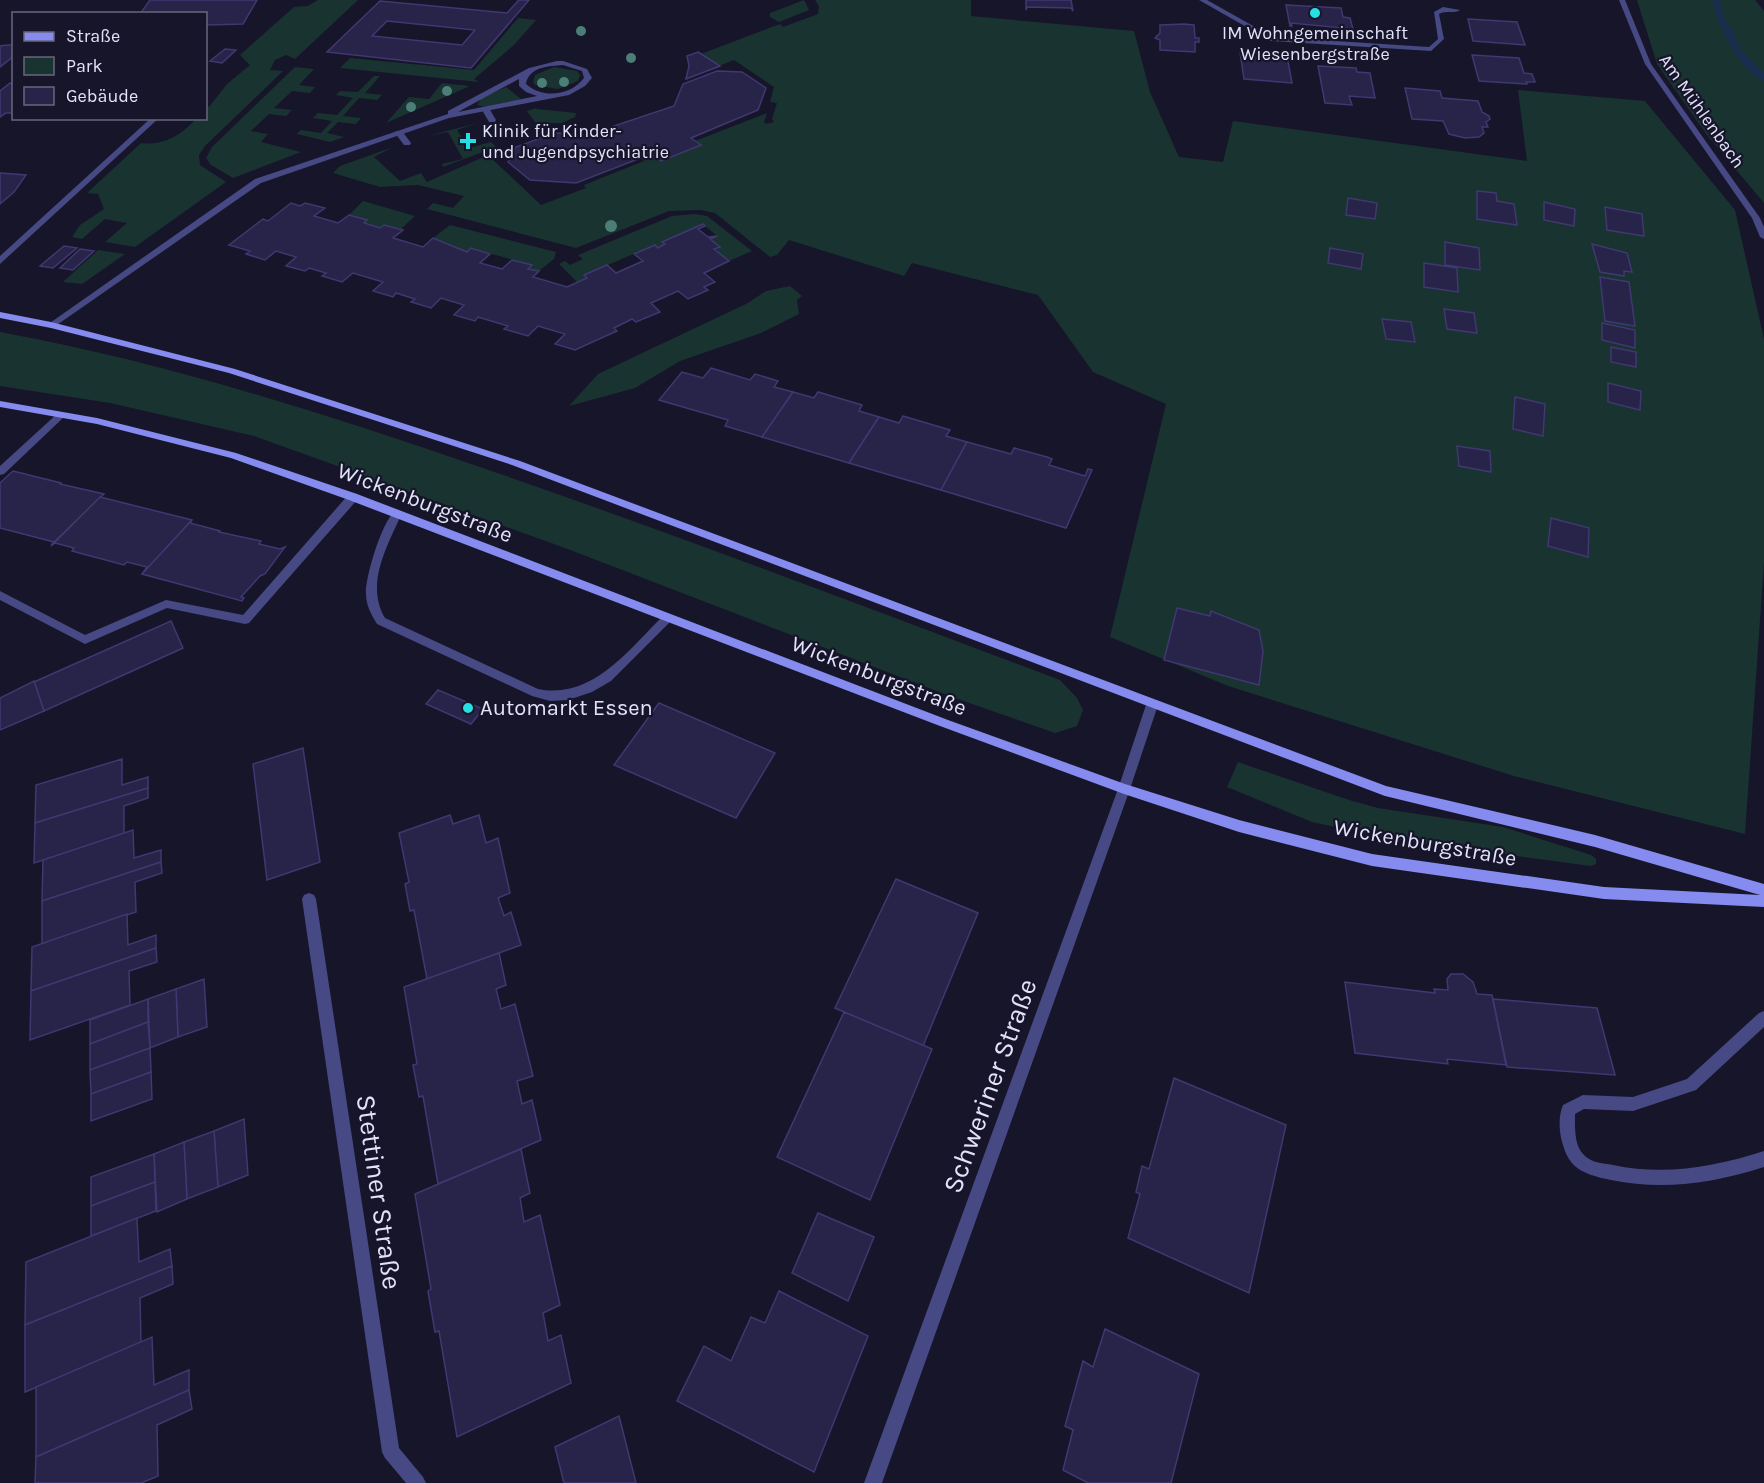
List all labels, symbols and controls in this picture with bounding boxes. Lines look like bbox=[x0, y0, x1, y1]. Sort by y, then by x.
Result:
marker: IM Wohngemeinschaft Wiesenbergstraße bbox=[1308, 6, 1322, 20]
legend bbox=[12, 12, 207, 120]
place label: IM Wohngemeinschaft Wiesenbergstraße bbox=[1222, 22, 1408, 65]
text: Straße bbox=[66, 25, 120, 47]
street label: Am Mühlenbach bbox=[1654, 50, 1750, 172]
text: Park bbox=[66, 55, 103, 77]
text: Gebäude bbox=[66, 85, 138, 107]
place label: Klinik für Kinder- und Jugendpsychiatrie bbox=[482, 120, 669, 163]
marker: Klinik für Kinder- und Jugendpsychiatrie bbox=[459, 132, 477, 150]
street label: Wickenburgstraße bbox=[334, 458, 516, 548]
street label: Wickenburgstraße bbox=[788, 631, 970, 721]
place label: Automarkt Essen bbox=[480, 695, 653, 721]
marker: Automarkt Essen bbox=[461, 701, 475, 715]
street label: Wickenburgstraße bbox=[1331, 814, 1519, 872]
street label: Schweriner Straße bbox=[936, 975, 1044, 1197]
street label: Stettiner Straße bbox=[349, 1092, 409, 1292]

